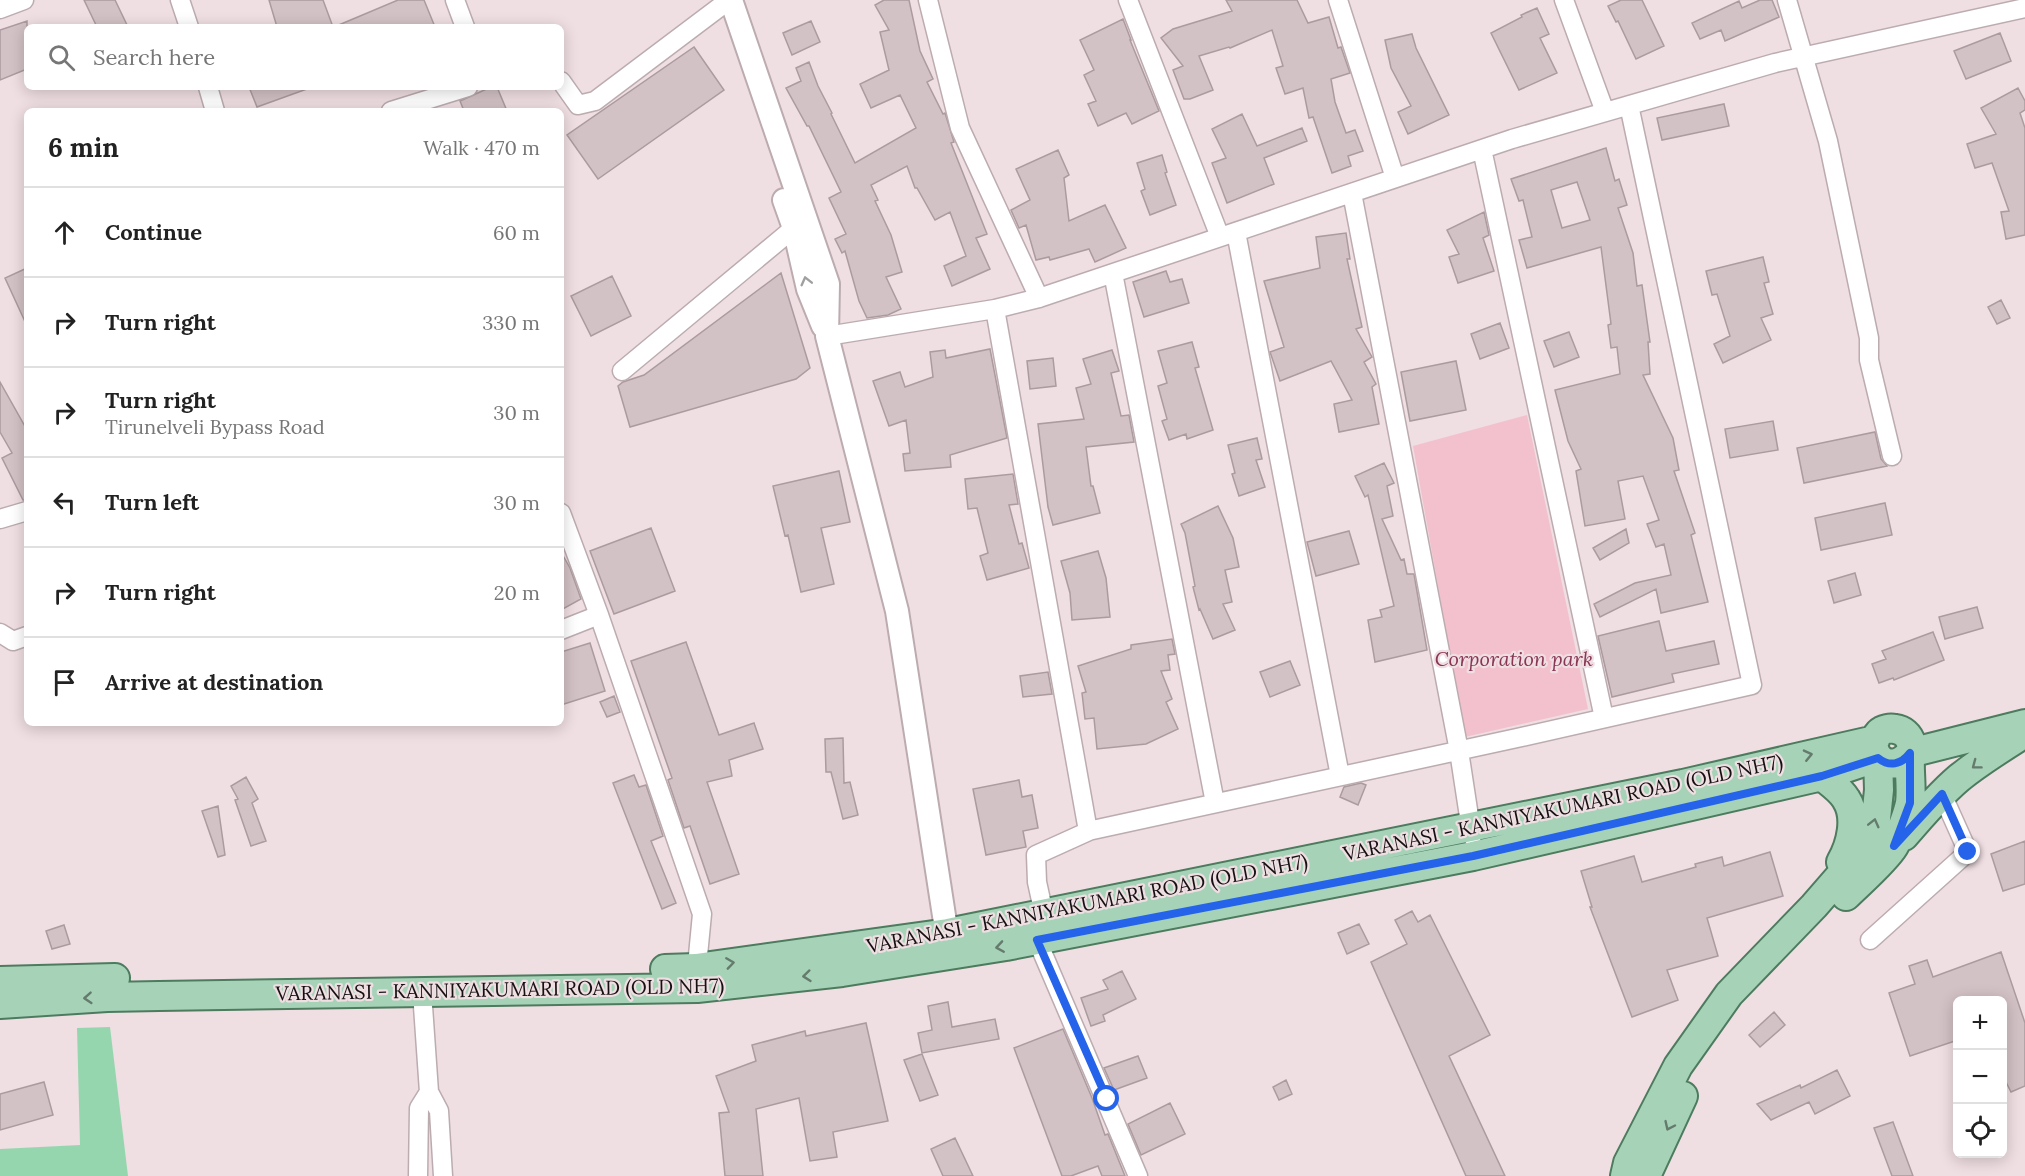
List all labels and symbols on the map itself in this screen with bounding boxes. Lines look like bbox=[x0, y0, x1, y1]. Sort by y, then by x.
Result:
one-way arrow bbox=[801, 276, 814, 286]
park label: Corporation park bbox=[1435, 646, 1593, 671]
street label: VARANASI - KANNIYAKUMARI ROAD (OLD NH7) bbox=[1340, 748, 1785, 867]
one-way arrow bbox=[1802, 750, 1812, 763]
one-way arrow bbox=[1972, 758, 1983, 769]
one-way arrow bbox=[1867, 818, 1879, 829]
route end bbox=[1954, 838, 1980, 864]
street label: VARANASI - KANNIYAKUMARI ROAD (OLD NH7) bbox=[863, 848, 1310, 959]
one-way arrow bbox=[995, 940, 1004, 952]
one-way arrow bbox=[725, 958, 735, 970]
one-way arrow bbox=[802, 969, 812, 982]
street label: VARANASI - KANNIYAKUMARI ROAD (OLD NH7) bbox=[274, 973, 725, 1006]
one-way arrow bbox=[83, 992, 92, 1005]
route start bbox=[1093, 1085, 1119, 1111]
one-way arrow bbox=[1665, 1120, 1677, 1131]

